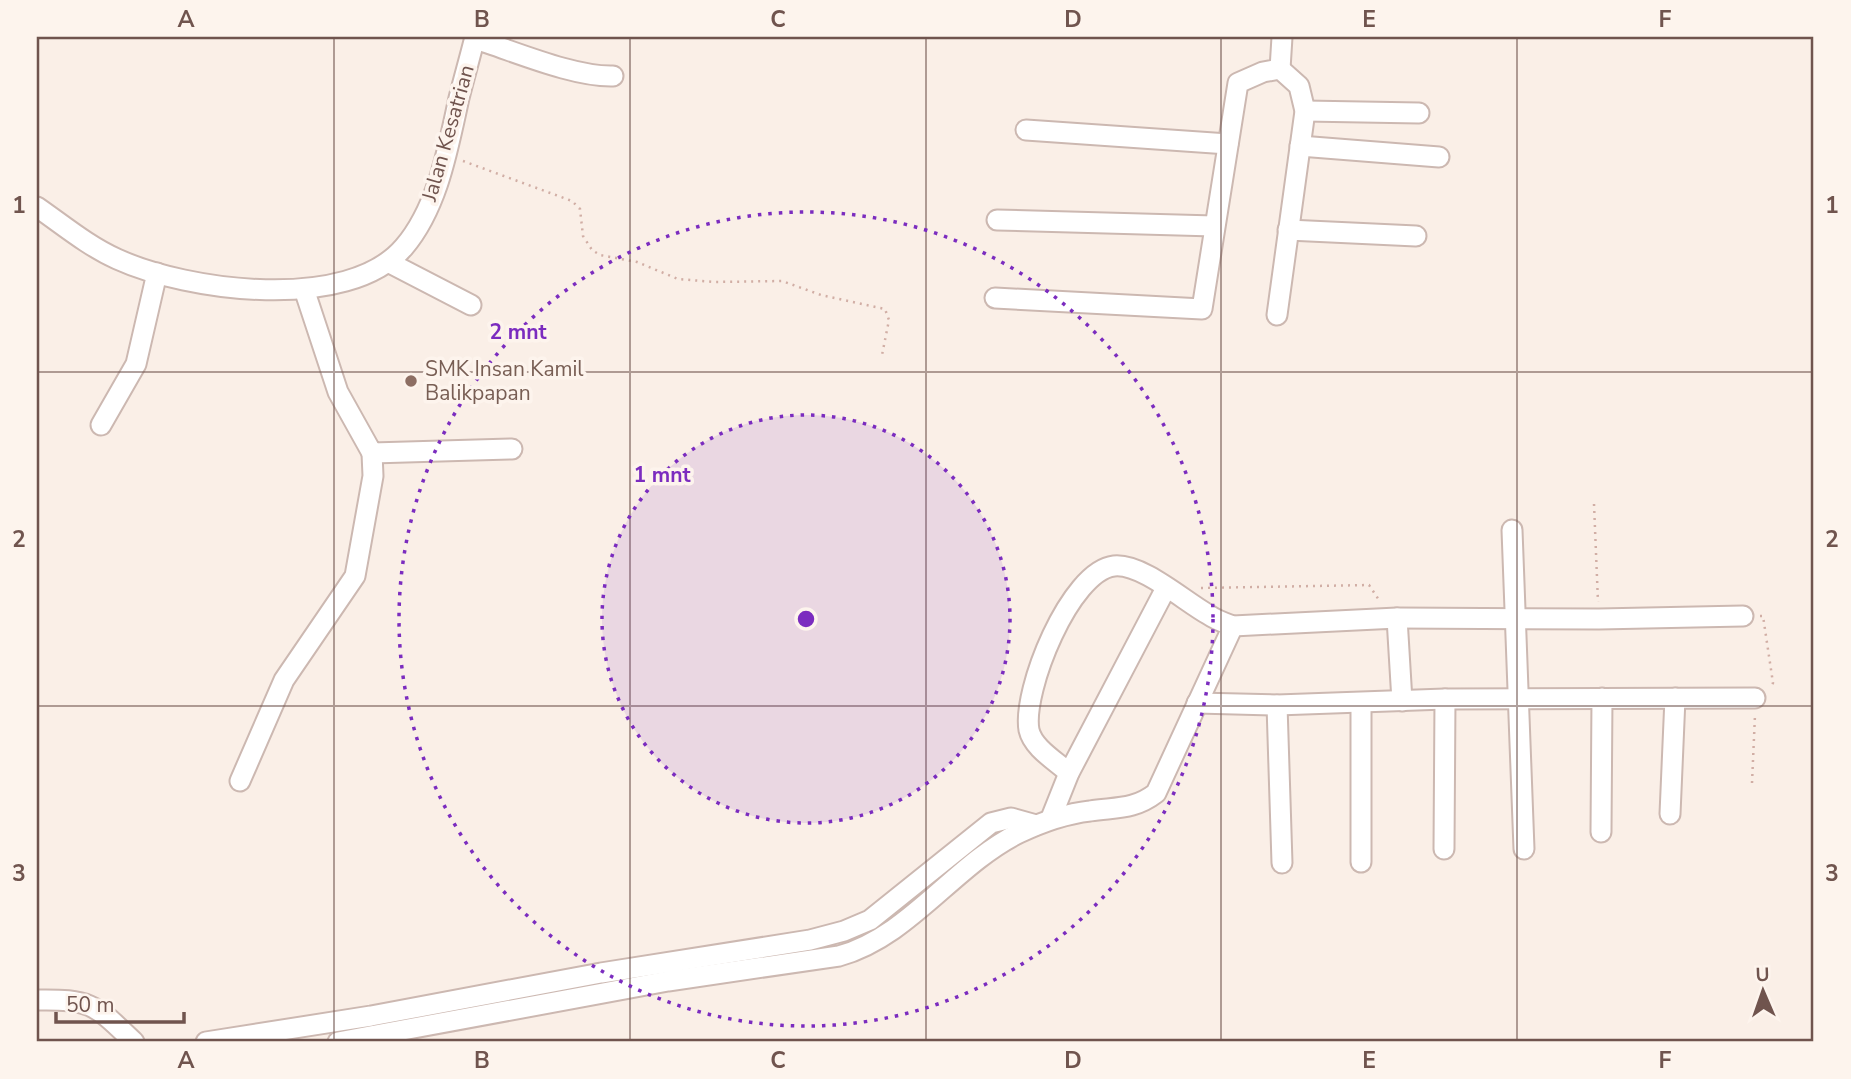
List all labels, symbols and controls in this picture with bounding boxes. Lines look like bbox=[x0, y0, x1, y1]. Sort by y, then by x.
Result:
text: A bbox=[177, 4, 195, 35]
text: B bbox=[474, 4, 490, 35]
text: C bbox=[770, 4, 786, 35]
text: D bbox=[1064, 4, 1082, 35]
text: E bbox=[1362, 4, 1376, 35]
text: F bbox=[1659, 4, 1672, 35]
street label: Jalan Kesatrian bbox=[415, 62, 481, 205]
text: 1 bbox=[12, 190, 26, 221]
text: 1 bbox=[1825, 190, 1839, 221]
text: 2 mnt bbox=[489, 318, 547, 346]
place label: SMK Insan Kamil Balikpapan bbox=[425, 355, 584, 407]
marker: SMK Insan Kamil Balikpapan bbox=[403, 373, 419, 389]
text: 1 mnt bbox=[633, 461, 691, 489]
text: 2 bbox=[12, 524, 26, 555]
text: 2 bbox=[1825, 524, 1839, 555]
centre of rings bbox=[794, 607, 818, 631]
text: 3 bbox=[12, 858, 26, 889]
text: 3 bbox=[1825, 858, 1839, 889]
north arrow bbox=[1728, 956, 1798, 1026]
text: U bbox=[1755, 962, 1770, 988]
scale bar bbox=[56, 981, 184, 1025]
text: 50 m bbox=[66, 991, 115, 1019]
text: A bbox=[177, 1045, 195, 1076]
text: B bbox=[474, 1045, 490, 1076]
text: C bbox=[770, 1045, 786, 1076]
text: D bbox=[1064, 1045, 1082, 1076]
text: E bbox=[1362, 1045, 1376, 1076]
text: F bbox=[1659, 1045, 1672, 1076]

